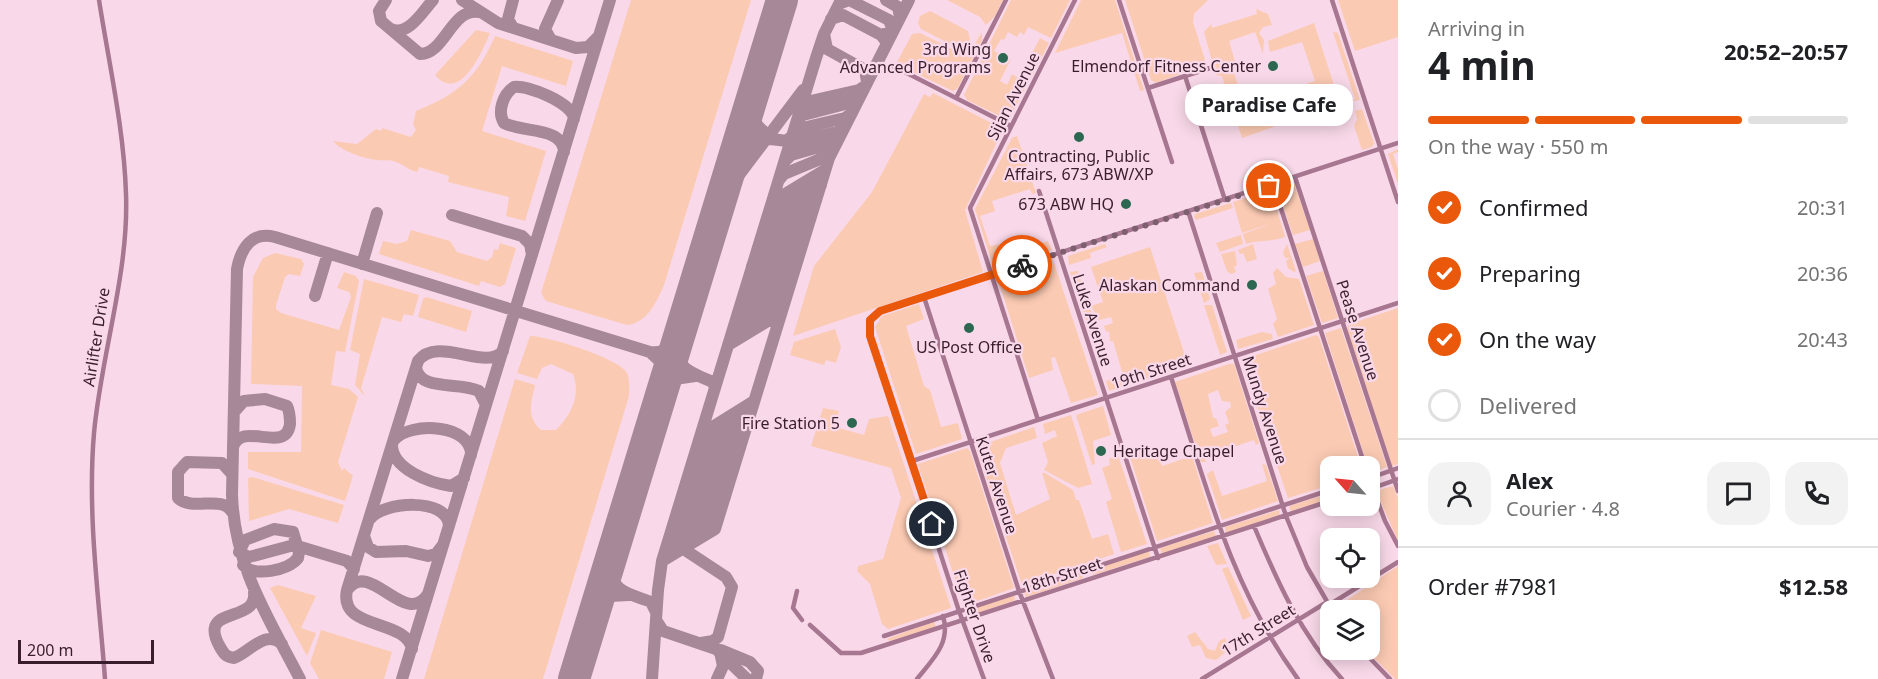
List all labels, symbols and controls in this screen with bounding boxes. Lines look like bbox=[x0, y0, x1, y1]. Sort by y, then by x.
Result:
text: Arriving in bbox=[1428, 15, 1525, 42]
text: 20:52–20:57 bbox=[1724, 36, 1848, 66]
place label: 3rd Wing Advanced Programs bbox=[840, 38, 991, 78]
text: 4 min bbox=[1428, 38, 1535, 91]
street label: Sijan Avenue bbox=[981, 48, 1045, 144]
marker: 3rd Wing Advanced Programs bbox=[996, 51, 1010, 65]
place label: Elmendorf Fitness Center bbox=[1071, 55, 1261, 77]
marker: Elmendorf Fitness Center bbox=[1266, 59, 1280, 73]
callout: Paradise Cafe bbox=[1185, 84, 1353, 126]
text: Paradise Cafe bbox=[1201, 91, 1337, 118]
marker: Contracting, Public Affairs, 673 ABW/XP bbox=[1072, 130, 1086, 144]
text: On the way · 550 m bbox=[1428, 133, 1608, 160]
place label: Contracting, Public Affairs, 673 ABW/XP bbox=[1004, 145, 1154, 185]
pin bbox=[1243, 160, 1294, 211]
icon: bag bbox=[1252, 169, 1285, 202]
icon: check bbox=[1428, 191, 1461, 224]
text: Confirmed bbox=[1479, 192, 1589, 222]
place label: 673 ABW HQ bbox=[1018, 193, 1114, 215]
text: 20:31 bbox=[1797, 194, 1848, 221]
marker: 673 ABW HQ bbox=[1119, 197, 1133, 211]
courier bbox=[992, 235, 1052, 295]
icon: bike bbox=[1006, 249, 1039, 282]
icon: check bbox=[1428, 257, 1461, 290]
text: Preparing bbox=[1479, 258, 1581, 288]
text: 20:36 bbox=[1797, 260, 1848, 287]
street label: Luke Avenue bbox=[1068, 271, 1118, 369]
place label: Alaskan Command bbox=[1099, 274, 1240, 296]
street label: Pease Avenue bbox=[1331, 277, 1385, 383]
marker: Alaskan Command bbox=[1245, 278, 1259, 292]
street label: Airlifter Drive bbox=[77, 286, 115, 388]
marker: US Post Office bbox=[962, 321, 976, 335]
icon: check bbox=[1428, 323, 1461, 356]
text: On the way bbox=[1479, 324, 1596, 354]
text: 20:43 bbox=[1797, 326, 1848, 353]
place label: US Post Office bbox=[916, 336, 1022, 358]
street label: 19th Street bbox=[1108, 348, 1194, 394]
street label: Mundy Avenue bbox=[1237, 353, 1293, 467]
text: Delivered bbox=[1479, 390, 1577, 420]
place label: Fire Station 5 bbox=[742, 412, 840, 434]
marker: Fire Station 5 bbox=[845, 416, 859, 430]
street label: Kuter Avenue bbox=[971, 433, 1023, 537]
place label: Heritage Chapel bbox=[1113, 440, 1234, 462]
marker: Heritage Chapel bbox=[1094, 444, 1108, 458]
north arrow bbox=[1320, 456, 1380, 516]
map controls bbox=[1320, 456, 1380, 660]
button: person bbox=[1428, 462, 1491, 525]
button: chat bbox=[1707, 462, 1770, 525]
button: phone bbox=[1785, 462, 1848, 525]
text: Alex bbox=[1506, 465, 1553, 495]
text: Courier · 4.8 bbox=[1506, 495, 1620, 522]
pin bbox=[906, 498, 957, 549]
icon: home bbox=[915, 507, 948, 540]
button: locate bbox=[1320, 528, 1380, 588]
street label: 18th Street bbox=[1019, 552, 1105, 598]
street label: Fighter Drive bbox=[949, 566, 1001, 666]
text: Order #7981 bbox=[1428, 571, 1559, 601]
text: $12.58 bbox=[1779, 571, 1848, 601]
street label: 17th Street bbox=[1217, 599, 1299, 661]
button: layers bbox=[1320, 600, 1380, 660]
scale bar bbox=[18, 637, 154, 664]
text: 200 m bbox=[27, 639, 74, 661]

